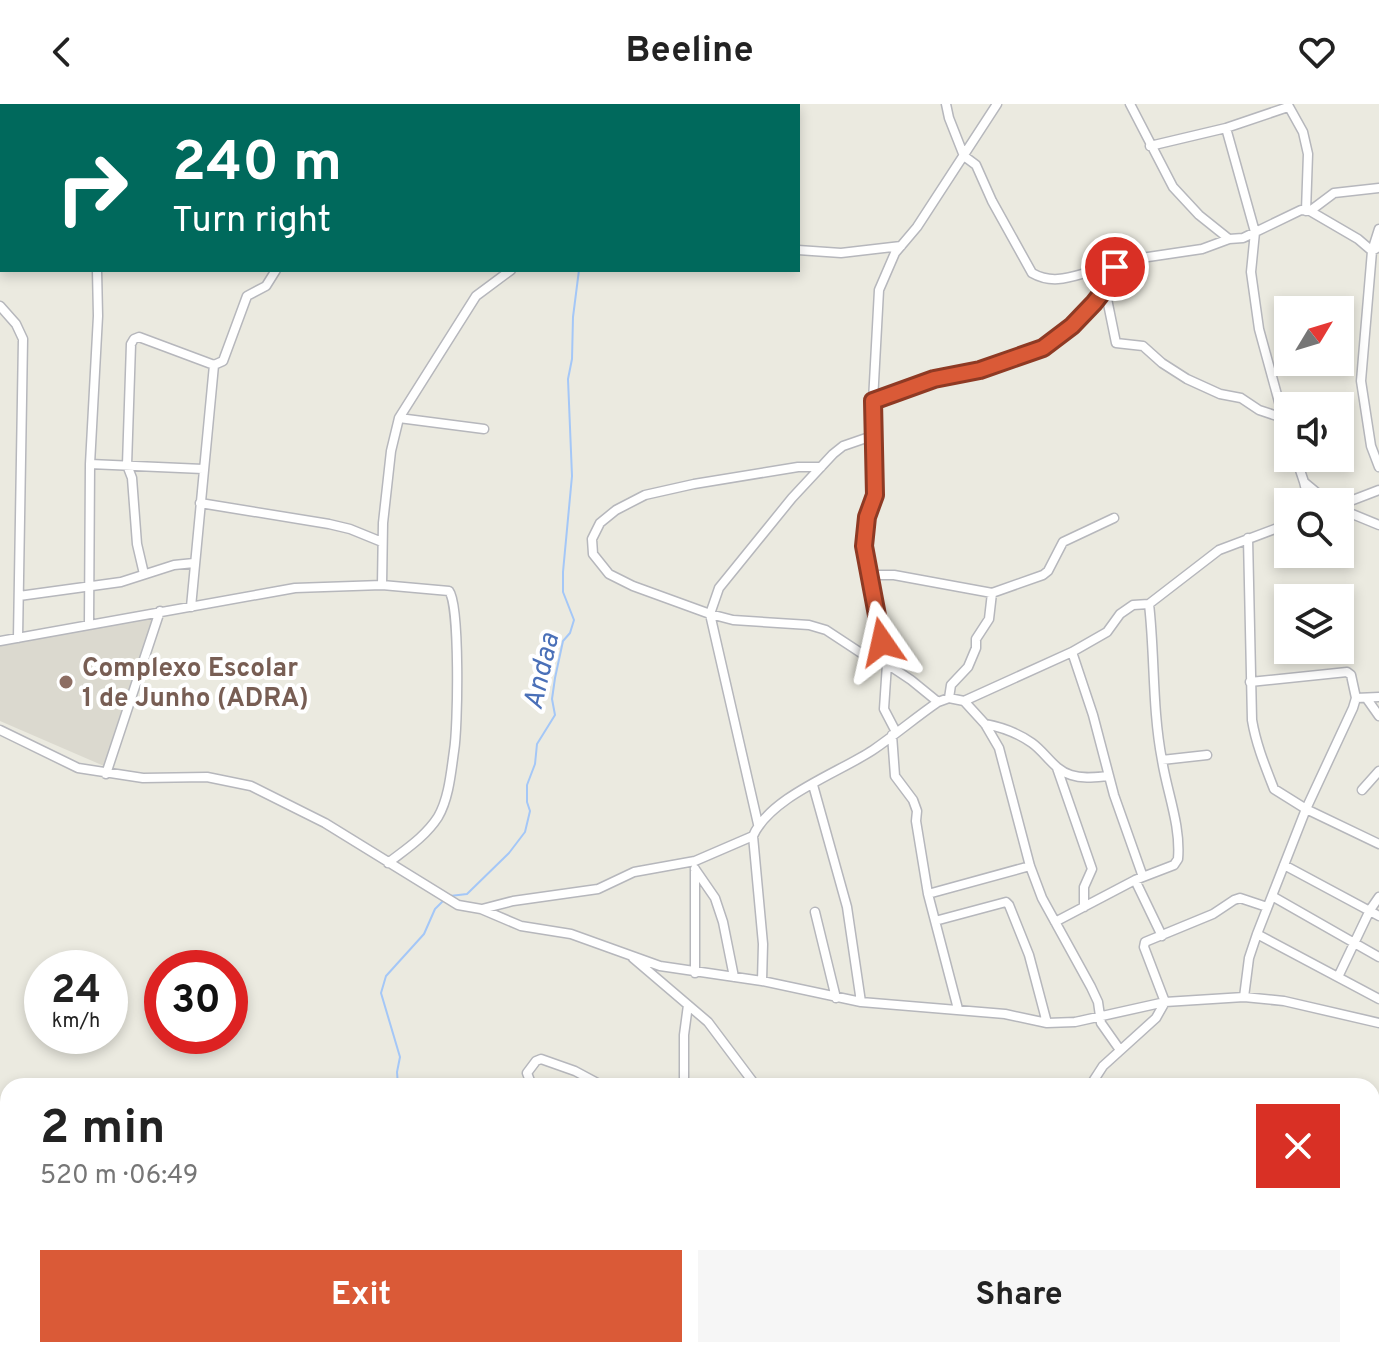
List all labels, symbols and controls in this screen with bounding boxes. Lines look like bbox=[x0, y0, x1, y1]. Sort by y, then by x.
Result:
text: Beeline bbox=[625, 29, 754, 75]
icon: back bbox=[40, 30, 84, 74]
icon: heart bbox=[1295, 30, 1339, 74]
text: 240 m bbox=[172, 130, 342, 200]
icon: right bbox=[40, 136, 144, 240]
text: Turn right bbox=[172, 199, 331, 245]
pin bbox=[1081, 233, 1149, 301]
icon: arrive bbox=[1093, 245, 1137, 289]
north arrow bbox=[1274, 296, 1354, 376]
map controls bbox=[1274, 296, 1354, 664]
button: sound bbox=[1274, 392, 1354, 472]
button: search bbox=[1274, 488, 1354, 568]
button: layers bbox=[1274, 584, 1354, 664]
position arrow bbox=[840, 600, 924, 684]
water label: Andaa bbox=[517, 629, 569, 714]
place label: Complexo Escolar 1 de Junho (ADRA) bbox=[82, 653, 309, 716]
marker: Complexo Escolar 1 de Junho (ADRA) bbox=[57, 673, 75, 691]
speed limit sign: 30 bbox=[144, 950, 248, 1054]
text: 24 bbox=[51, 967, 101, 1017]
text: km/h bbox=[52, 1009, 100, 1035]
text: 2 min bbox=[40, 1100, 165, 1160]
button: close bbox=[1256, 1104, 1340, 1188]
text: 520 m · 06:49 bbox=[40, 1160, 198, 1193]
button: Exit bbox=[40, 1250, 682, 1342]
button: Share bbox=[698, 1250, 1340, 1342]

